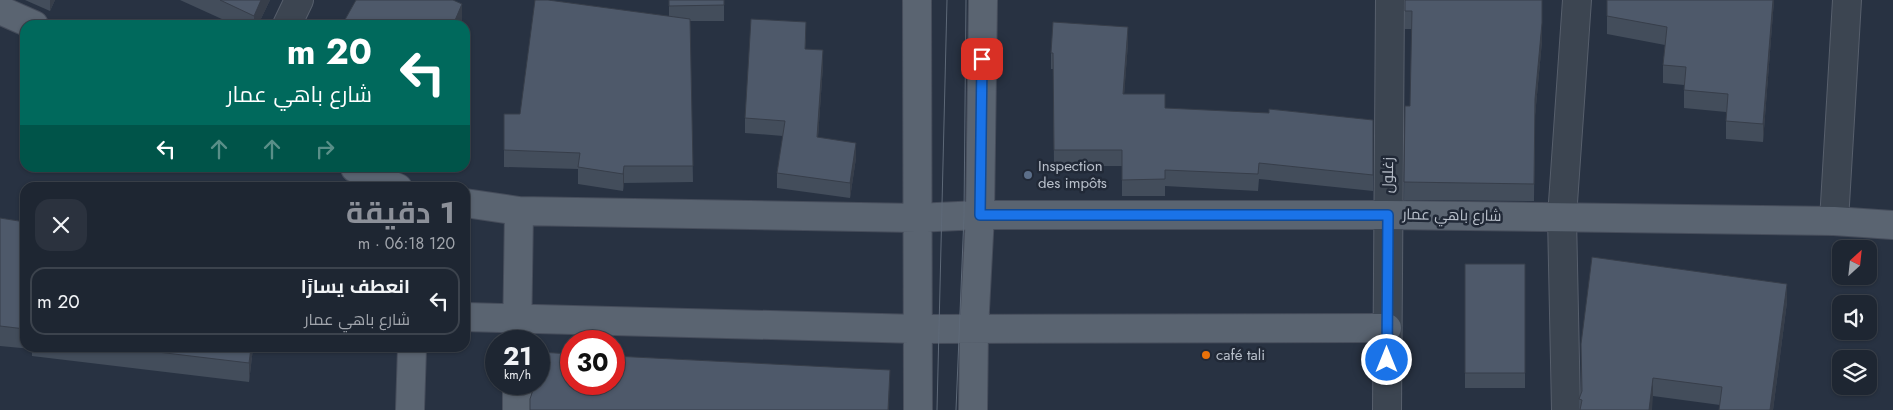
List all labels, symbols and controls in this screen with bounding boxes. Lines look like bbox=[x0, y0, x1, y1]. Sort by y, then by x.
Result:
text: 20 m bbox=[287, 27, 372, 77]
pin bbox=[961, 38, 1003, 80]
icon: left bbox=[390, 40, 455, 105]
icon: arrive bbox=[968, 45, 996, 73]
text: شارع باهي عمار bbox=[227, 78, 372, 110]
icon: left bbox=[152, 135, 180, 163]
icon: ahead bbox=[205, 135, 233, 163]
icon: ahead bbox=[258, 135, 286, 163]
icon: right bbox=[311, 135, 339, 163]
place label: Inspection des impôts bbox=[1038, 155, 1107, 194]
street label: زغلول bbox=[1377, 157, 1399, 193]
marker: Inspection des impôts bbox=[1022, 169, 1034, 181]
text: 1 دقيقة bbox=[346, 191, 455, 234]
button: close bbox=[35, 199, 87, 251]
street label: شارع باهي عمار bbox=[1401, 203, 1502, 228]
text: 120 m · 06:18 bbox=[358, 232, 455, 255]
north arrow bbox=[1832, 240, 1878, 285]
map controls bbox=[1832, 240, 1877, 395]
text: انعطف يسارًا bbox=[301, 273, 410, 300]
icon: left bbox=[425, 287, 453, 315]
text: 20 m bbox=[37, 288, 80, 315]
button: sound bbox=[1832, 295, 1877, 340]
text: شارع باهي عمار bbox=[304, 308, 410, 331]
speed limit sign: 30 bbox=[560, 330, 625, 395]
position arrow bbox=[1360, 333, 1412, 385]
text: 21 bbox=[503, 338, 532, 374]
place label: café tali bbox=[1216, 344, 1265, 366]
marker: café tali bbox=[1200, 349, 1212, 361]
button: layers bbox=[1832, 350, 1877, 395]
text: km/h bbox=[504, 366, 531, 384]

